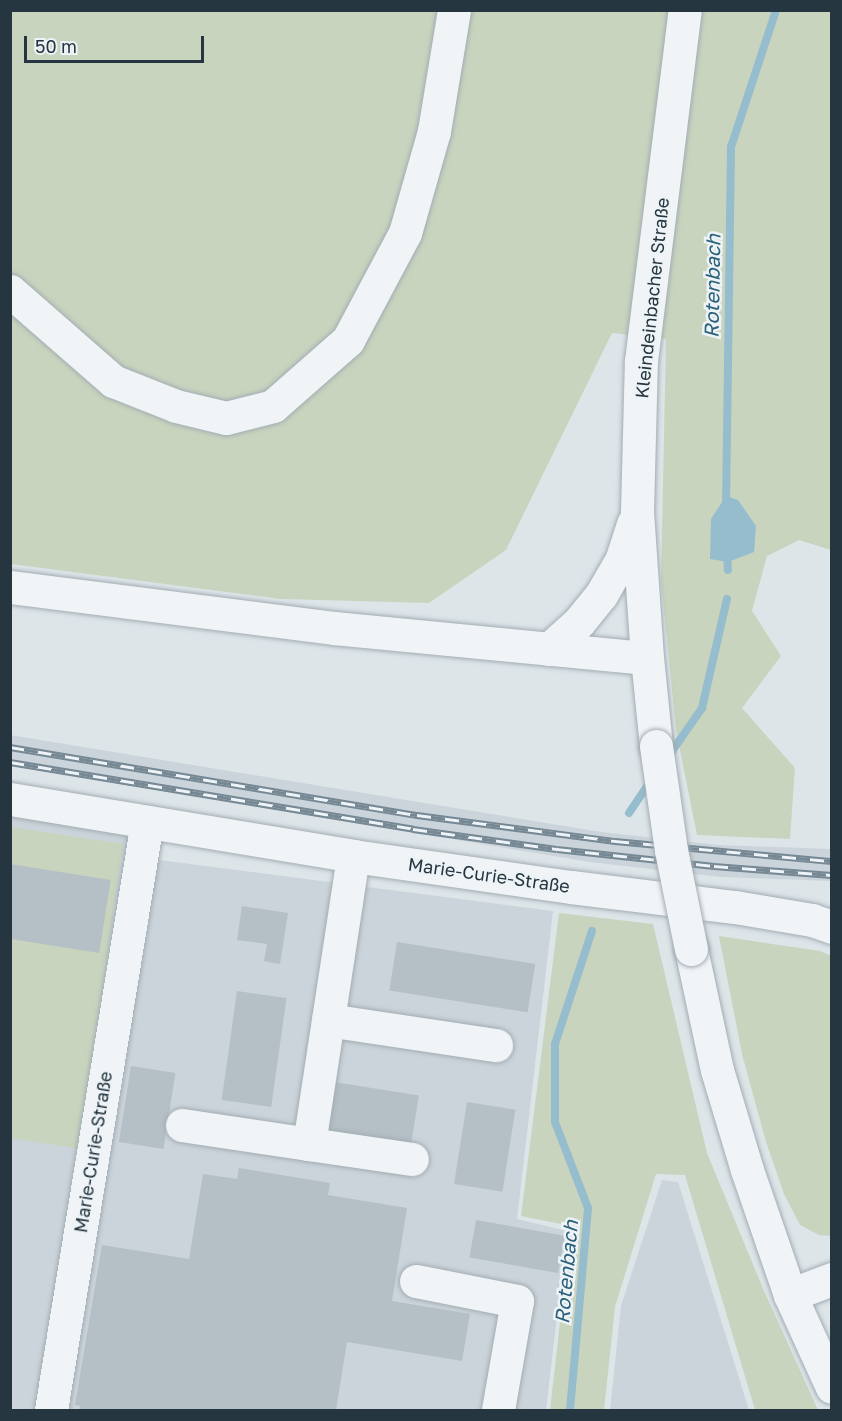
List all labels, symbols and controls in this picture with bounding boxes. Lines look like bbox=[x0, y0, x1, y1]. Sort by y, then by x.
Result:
scale bar bbox=[27, 24, 207, 62]
text: 50 m bbox=[35, 35, 77, 57]
street label: Kleindeinbacher Straße bbox=[631, 196, 673, 400]
water label: Rotenbach bbox=[699, 234, 725, 338]
street label: Marie-Curie-Straße bbox=[407, 853, 571, 897]
street label: Marie-Curie-Straße bbox=[70, 1070, 116, 1234]
water label: Rotenbach bbox=[550, 1219, 582, 1325]

